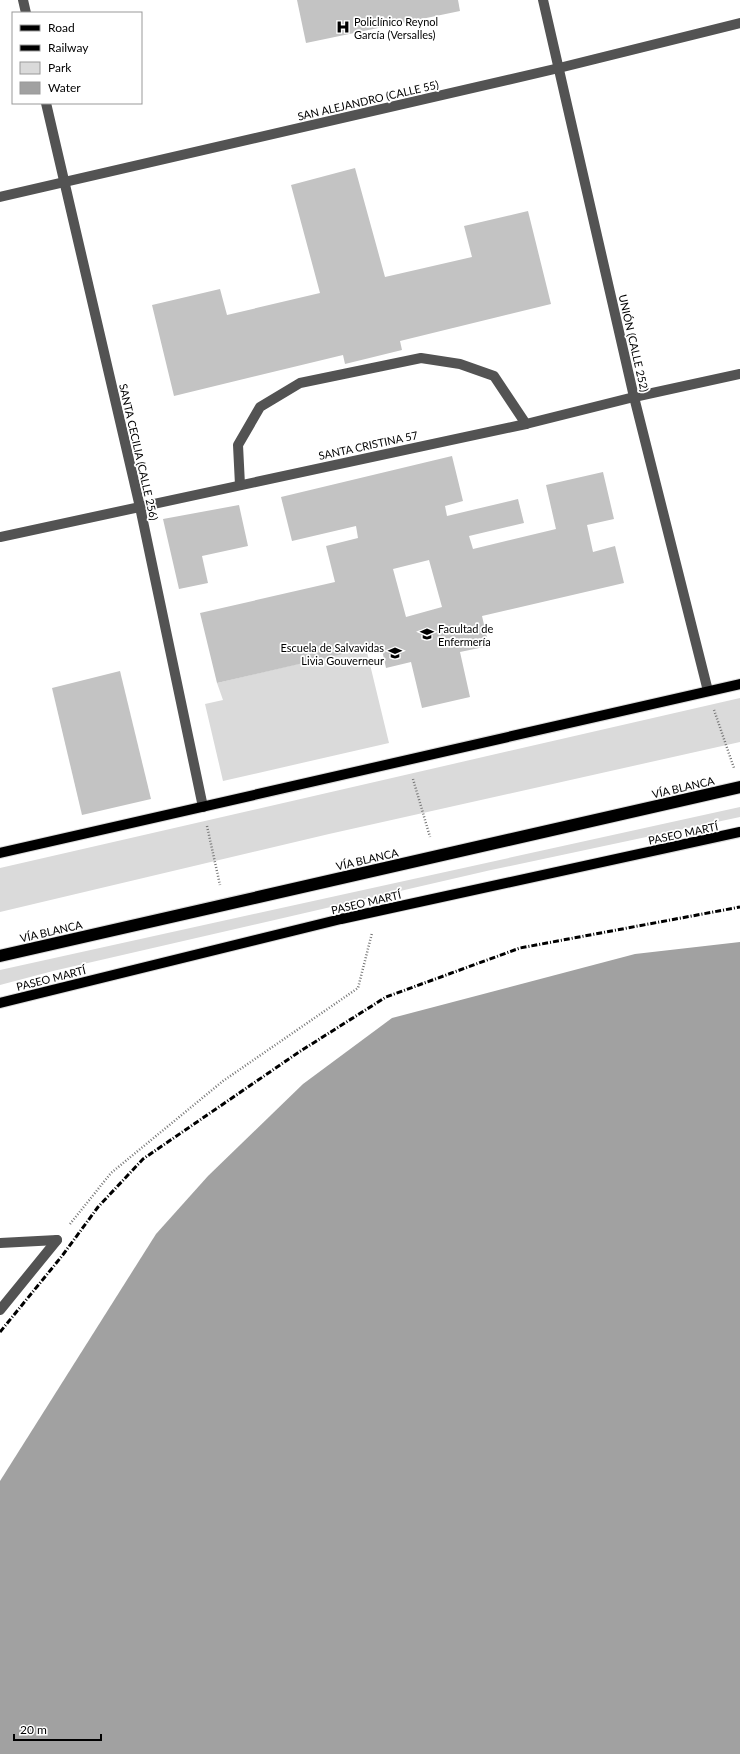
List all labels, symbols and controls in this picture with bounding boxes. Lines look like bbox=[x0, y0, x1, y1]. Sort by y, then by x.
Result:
legend bbox=[12, 12, 142, 104]
place label: Policlínico Reynol García (Versalles) bbox=[354, 15, 438, 41]
hospital icon: Policlínico Reynol García (Versalles) bbox=[335, 19, 351, 35]
text: Road bbox=[48, 20, 75, 35]
text: Railway bbox=[48, 40, 89, 55]
text: Park bbox=[48, 60, 72, 75]
street label: SAN ALEJANDRO (CALLE 55) bbox=[296, 77, 440, 123]
text: Water bbox=[48, 80, 81, 95]
street label: UNIÓN (CALLE 252) bbox=[616, 293, 652, 393]
street label: SANTA CECILIA (CALLE 256) bbox=[117, 382, 161, 522]
street label: SANTA CRISTINA 57 bbox=[317, 428, 419, 462]
place label: Facultad de Enfermería bbox=[438, 622, 493, 648]
school or university icon: Facultad de Enfermería bbox=[419, 626, 435, 642]
place label: Escuela de Salvavidas Livia Gouverneur bbox=[281, 641, 384, 667]
school or university icon: Escuela de Salvavidas Livia Gouverneur bbox=[387, 645, 403, 661]
street label: VÍA BLANCA bbox=[650, 773, 716, 801]
street label: PASEO MARTÍ bbox=[647, 819, 720, 847]
street label: VÍA BLANCA bbox=[334, 845, 400, 873]
street label: PASEO MARTÍ bbox=[330, 887, 403, 916]
street label: VÍA BLANCA bbox=[18, 917, 84, 945]
street label: PASEO MARTÍ bbox=[15, 963, 88, 993]
scale bar bbox=[14, 1716, 101, 1742]
text: 20 m bbox=[20, 1722, 47, 1737]

